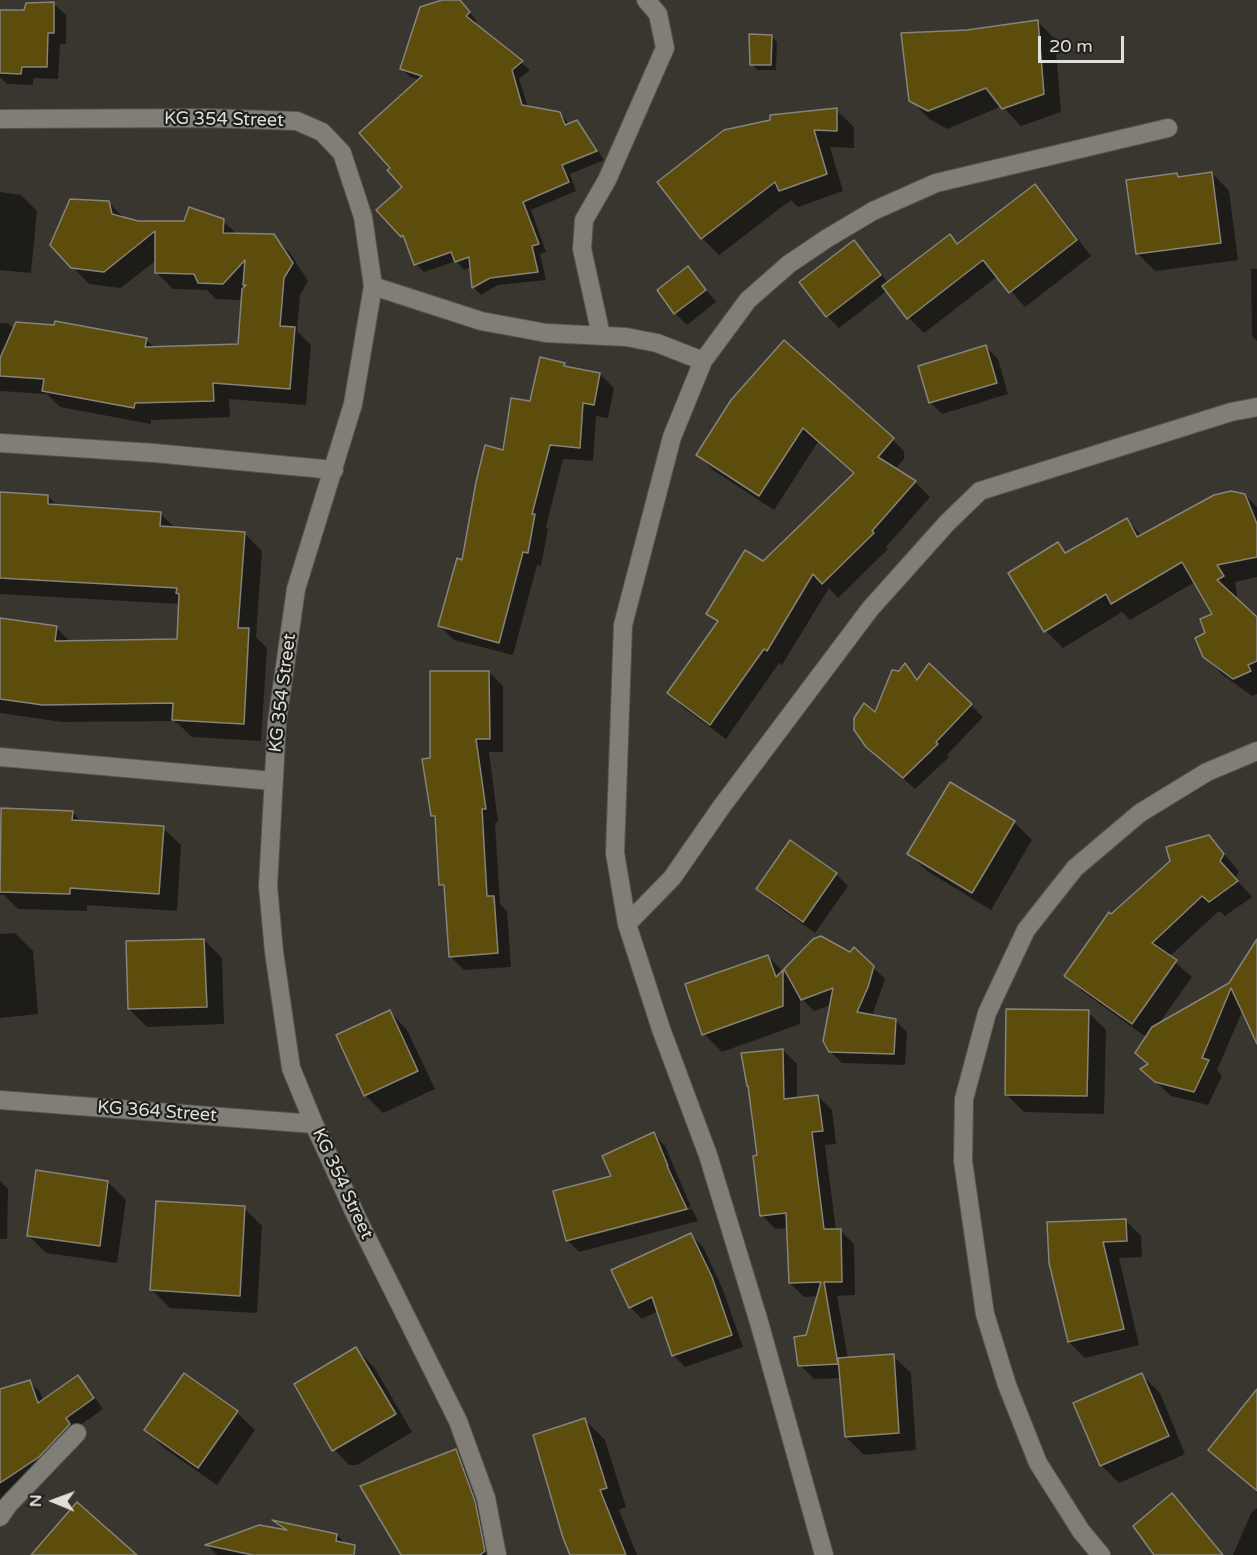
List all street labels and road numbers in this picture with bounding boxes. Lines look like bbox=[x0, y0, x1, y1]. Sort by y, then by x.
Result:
street label: KG 354 Street bbox=[164, 108, 284, 132]
street label: KG 354 Street bbox=[265, 632, 301, 754]
street label: KG 364 Street bbox=[96, 1097, 218, 1127]
street label: KG 354 Street bbox=[307, 1125, 377, 1243]

